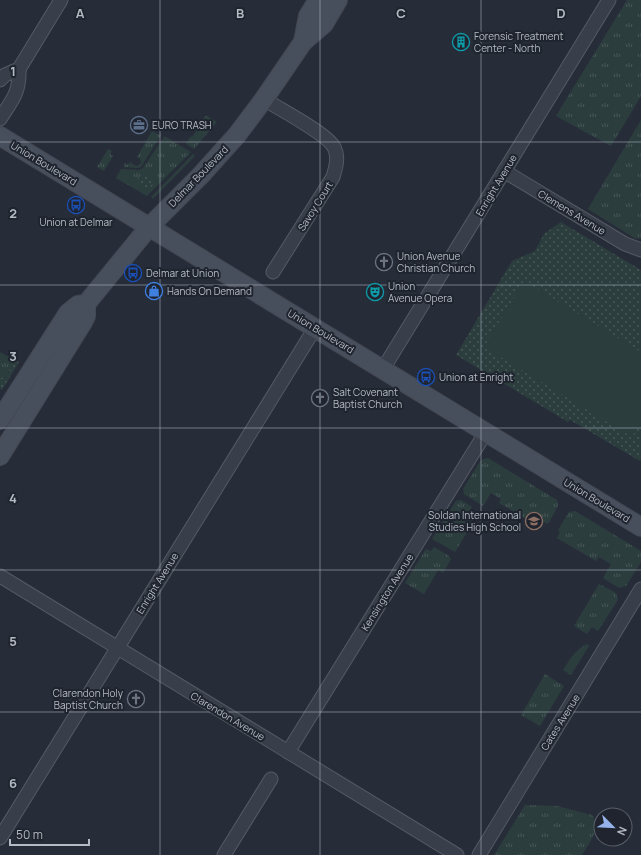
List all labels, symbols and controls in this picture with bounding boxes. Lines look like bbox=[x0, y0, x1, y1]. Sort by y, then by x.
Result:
text: A bbox=[76, 4, 85, 22]
text: B bbox=[236, 4, 244, 22]
text: C bbox=[396, 4, 406, 22]
text: D bbox=[556, 4, 566, 22]
place label: Forensic Treatment Center - North bbox=[474, 29, 563, 55]
building icon: Forensic Treatment Center - North bbox=[451, 32, 471, 52]
text: 1 bbox=[10, 62, 16, 80]
office icon: EURO TRASH bbox=[129, 115, 149, 135]
place label: EURO TRASH bbox=[152, 118, 212, 132]
street label: Union Boulevard bbox=[8, 138, 80, 188]
street label: Delmar Boulevard bbox=[165, 142, 231, 210]
street label: Enright Avenue bbox=[472, 151, 520, 218]
street label: Savoy Court bbox=[294, 179, 336, 233]
street label: Clemens Avenue bbox=[535, 186, 609, 238]
bus stop icon: Union at Delmar bbox=[66, 195, 86, 215]
text: 2 bbox=[9, 204, 17, 222]
place label: Union at Delmar bbox=[39, 215, 113, 229]
place label: Union Avenue Christian Church bbox=[397, 249, 475, 275]
church icon: Union Avenue Christian Church bbox=[374, 252, 394, 272]
bus stop icon: Delmar at Union bbox=[123, 263, 143, 283]
place label: Delmar at Union bbox=[146, 266, 219, 280]
place label: Union Avenue Opera bbox=[388, 279, 452, 305]
shop icon: Hands On Demand bbox=[144, 281, 164, 301]
theatre icon: Union Avenue Opera bbox=[365, 282, 385, 302]
place label: Hands On Demand bbox=[167, 284, 252, 298]
street label: Union Boulevard bbox=[285, 306, 357, 356]
text: 3 bbox=[9, 347, 17, 365]
bus stop icon: Union at Enright bbox=[416, 367, 436, 387]
place label: Union at Enright bbox=[439, 370, 513, 384]
place label: Salt Covenant Baptist Church bbox=[333, 385, 402, 411]
church icon: Salt Covenant Baptist Church bbox=[310, 388, 330, 408]
street label: Union Boulevard bbox=[561, 475, 633, 525]
text: 4 bbox=[9, 489, 17, 507]
place label: Soldan International Studies High School bbox=[428, 508, 521, 534]
school or university icon: Soldan International Studies High School bbox=[524, 511, 544, 531]
street label: Enright Avenue bbox=[133, 550, 181, 616]
street label: Kensington Avenue bbox=[358, 551, 416, 633]
text: 5 bbox=[9, 632, 17, 650]
place label: Clarendon Holy Baptist Church bbox=[53, 686, 124, 712]
street label: Clarendon Avenue bbox=[188, 688, 268, 744]
church icon: Clarendon Holy Baptist Church bbox=[126, 689, 146, 709]
street label: Cates Avenue bbox=[537, 691, 583, 753]
text: 6 bbox=[9, 774, 17, 792]
north arrow bbox=[593, 807, 633, 847]
scale bar bbox=[10, 821, 89, 847]
text: N bbox=[614, 825, 631, 838]
text: 50 m bbox=[16, 826, 43, 843]

